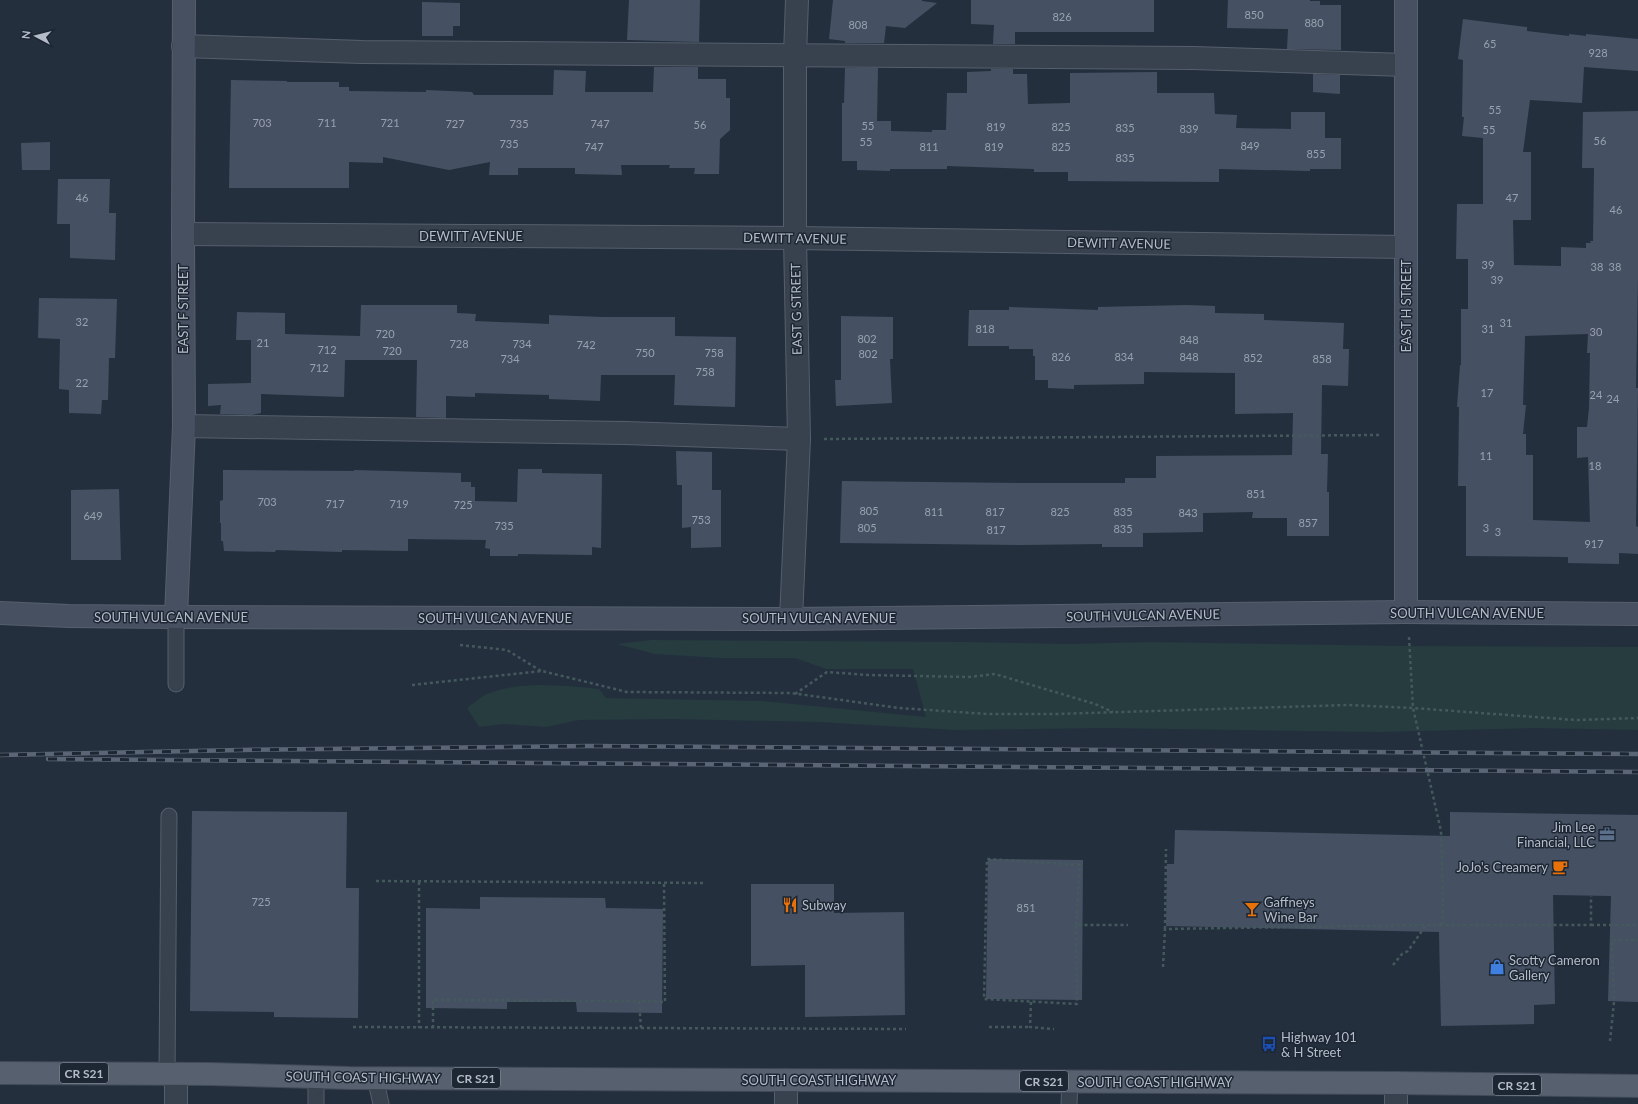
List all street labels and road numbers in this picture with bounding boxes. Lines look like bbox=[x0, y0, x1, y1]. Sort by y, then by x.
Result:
street label: DEWITT AVENUE bbox=[419, 228, 523, 244]
street label: DEWITT AVENUE bbox=[743, 229, 847, 247]
street label: DEWITT AVENUE bbox=[1067, 234, 1171, 252]
street label: EAST H STREET bbox=[1398, 259, 1414, 352]
street label: EAST G STREET bbox=[787, 262, 805, 355]
street label: EAST F STREET bbox=[175, 264, 191, 354]
street label: SOUTH VULCAN AVENUE bbox=[1390, 605, 1544, 621]
street label: SOUTH VULCAN AVENUE bbox=[1066, 606, 1220, 624]
street label: SOUTH VULCAN AVENUE bbox=[94, 609, 248, 625]
street label: SOUTH VULCAN AVENUE bbox=[418, 610, 572, 626]
street label: SOUTH VULCAN AVENUE bbox=[742, 610, 896, 626]
road number: CR S21 bbox=[60, 1063, 108, 1083]
street label: SOUTH COAST HIGHWAY bbox=[285, 1068, 441, 1086]
road number: CR S21 bbox=[452, 1068, 500, 1088]
road number: CR S21 bbox=[1020, 1071, 1068, 1091]
street label: SOUTH COAST HIGHWAY bbox=[742, 1072, 897, 1088]
street label: SOUTH COAST HIGHWAY bbox=[1078, 1074, 1233, 1090]
road number: CR S21 bbox=[1493, 1075, 1541, 1095]

